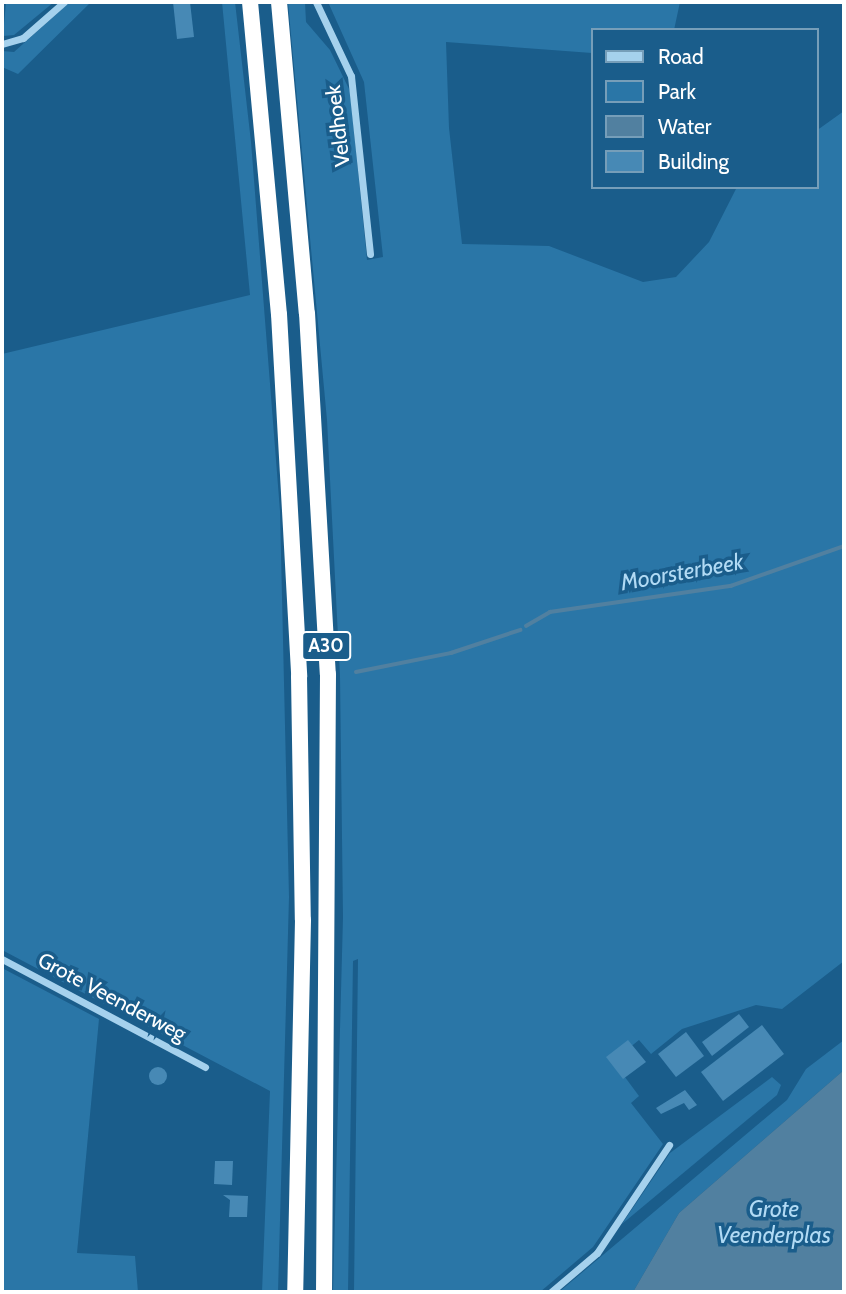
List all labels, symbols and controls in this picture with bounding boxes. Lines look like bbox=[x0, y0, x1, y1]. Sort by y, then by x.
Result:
legend bbox=[590, 28, 818, 189]
text: Road bbox=[658, 44, 704, 69]
text: Park bbox=[658, 79, 696, 104]
street label: Veldhoek bbox=[321, 84, 355, 168]
text: Water bbox=[658, 114, 711, 139]
text: Building bbox=[658, 149, 729, 174]
water label: Moorsterbeek bbox=[618, 548, 746, 596]
road number: A30 bbox=[300, 631, 352, 662]
street label: Grote Veenderweg bbox=[34, 947, 190, 1047]
water label: Grote Veenderplas bbox=[717, 1195, 831, 1249]

